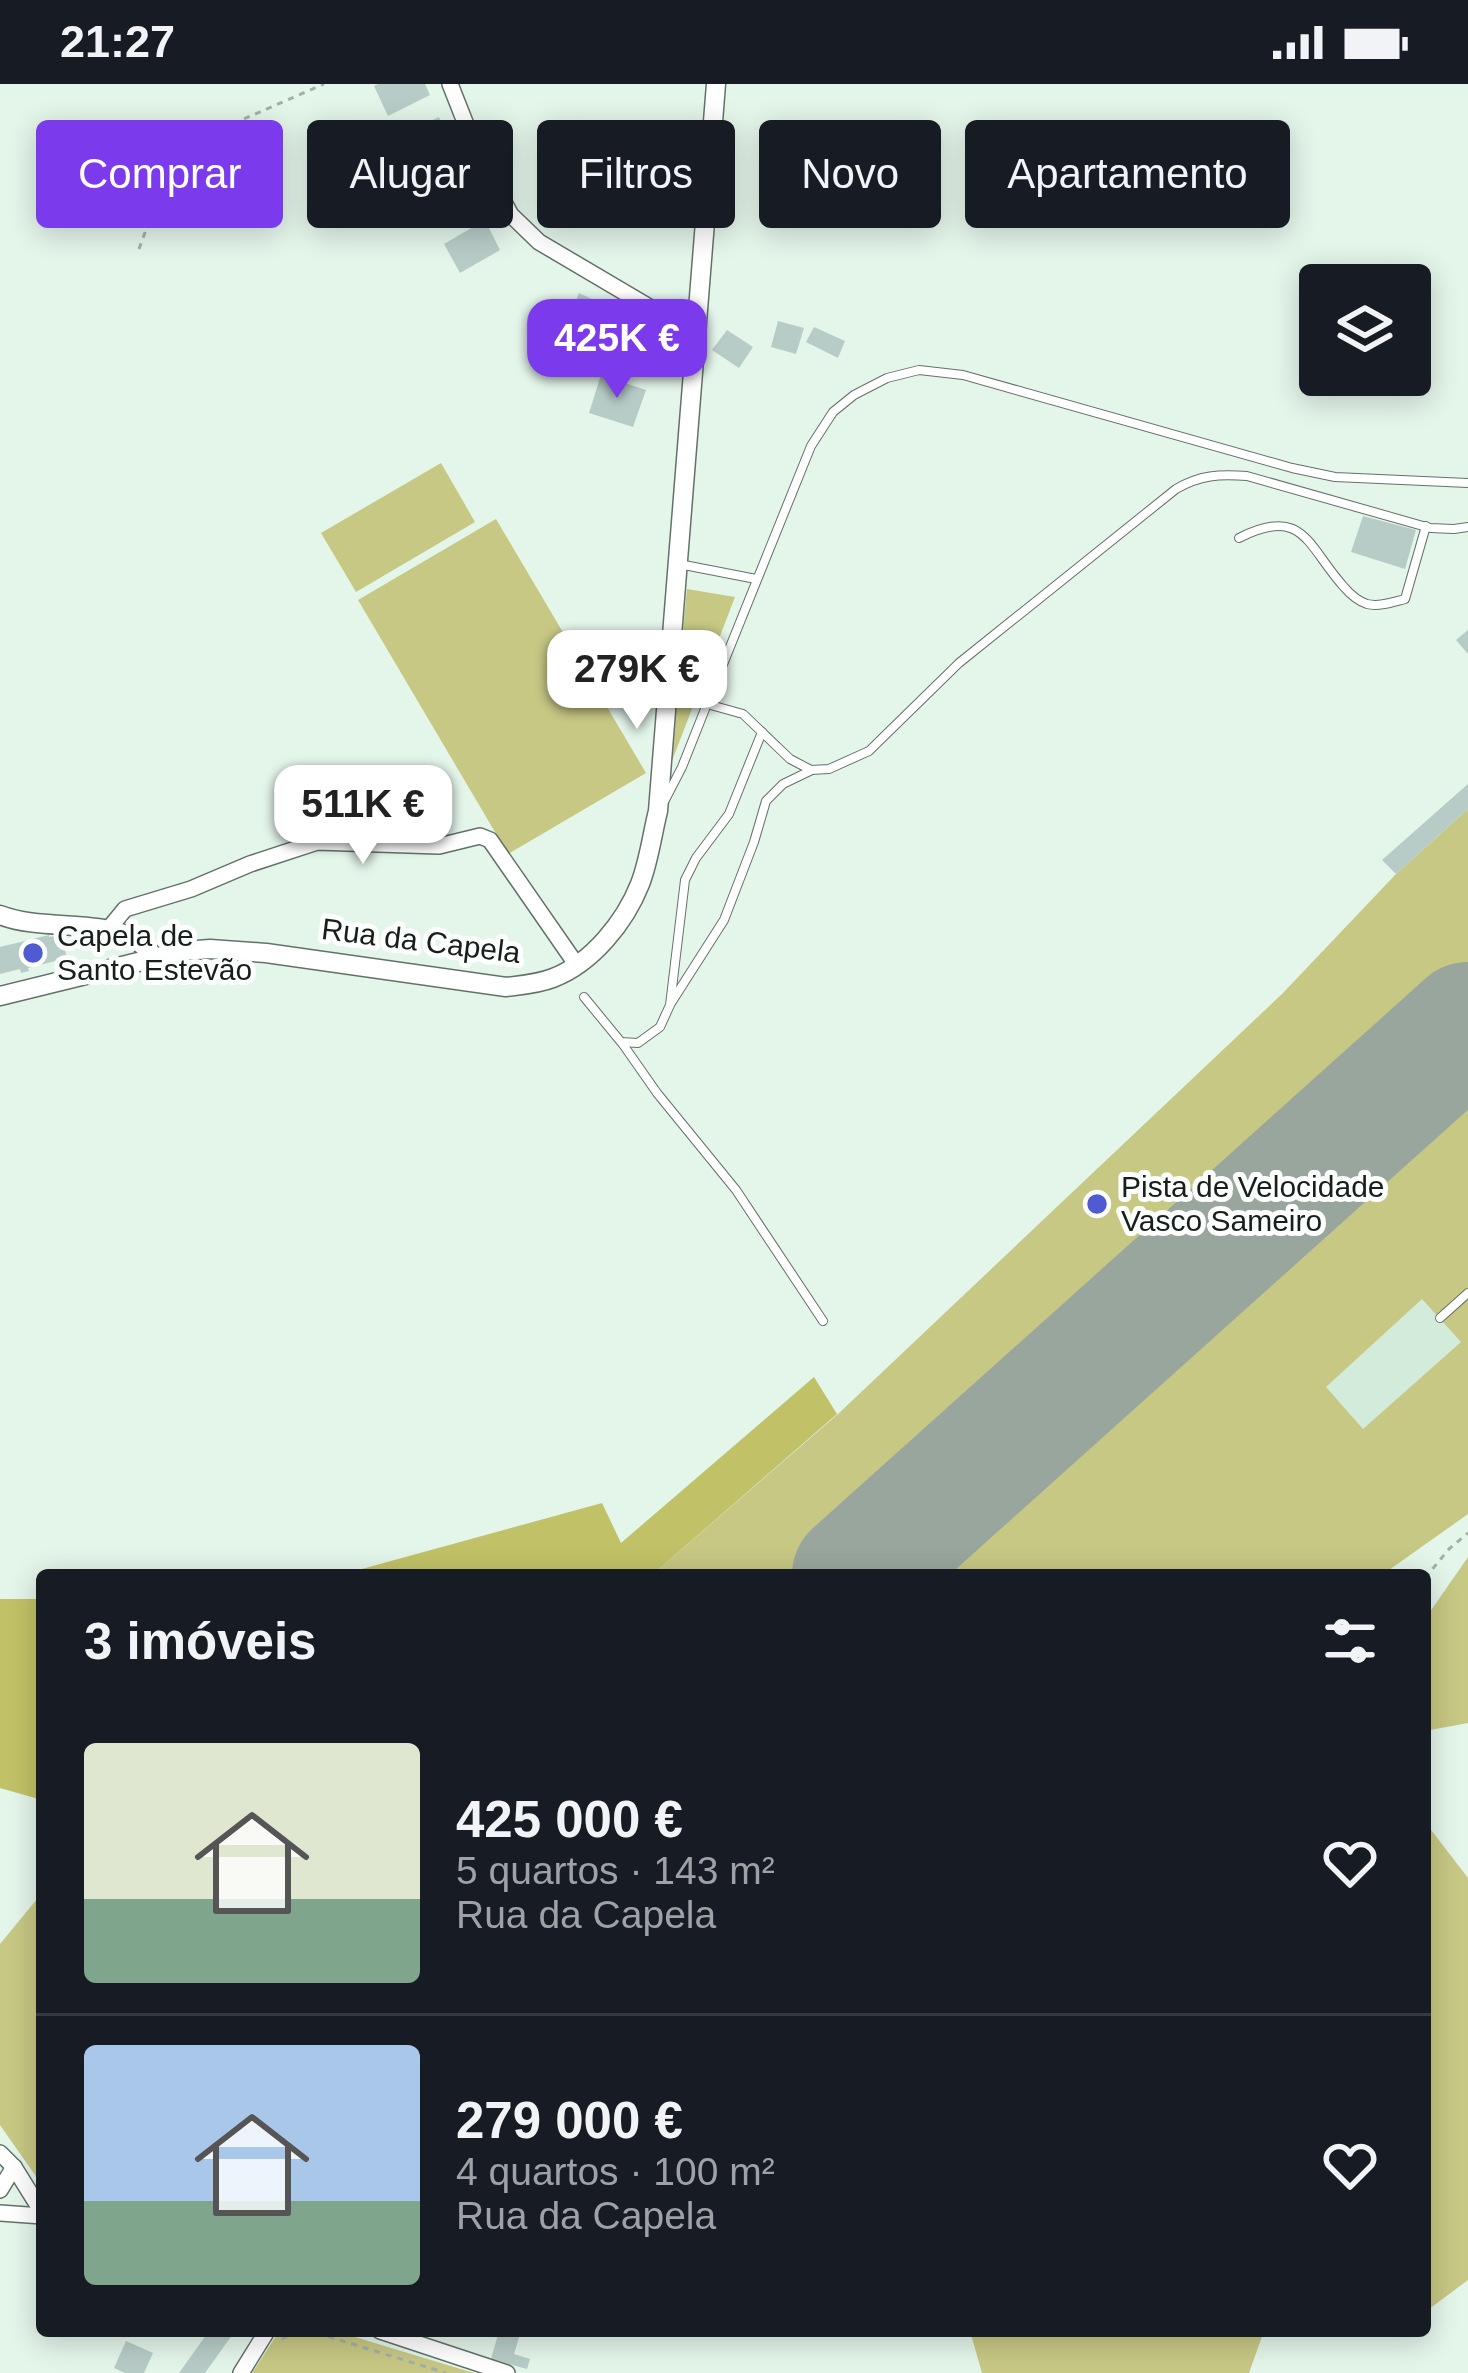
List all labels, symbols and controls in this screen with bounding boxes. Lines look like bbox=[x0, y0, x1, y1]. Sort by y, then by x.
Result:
text: 21:27 bbox=[60, 16, 175, 67]
chip: Comprar bbox=[36, 120, 283, 228]
chip: Alugar bbox=[307, 120, 513, 228]
chip: Filtros bbox=[537, 120, 735, 228]
chip: Novo bbox=[759, 120, 941, 228]
chip: Apartamento bbox=[965, 120, 1290, 228]
map controls bbox=[1299, 264, 1431, 396]
button: layers bbox=[1299, 264, 1431, 396]
pin: 425K € bbox=[519, 299, 715, 401]
text: 425K € bbox=[554, 316, 680, 359]
pin: 279K € bbox=[539, 630, 735, 732]
text: 279K € bbox=[574, 647, 700, 690]
pin: 511K € bbox=[265, 765, 461, 867]
text: 511K € bbox=[301, 782, 425, 825]
street label: Rua da Capela bbox=[320, 912, 523, 969]
place label: Capela de Santo Estevão bbox=[57, 919, 252, 986]
marker: Capela de Santo Estevão bbox=[20, 940, 46, 966]
place label: Pista de Velocidade Vasco Sameiro bbox=[1121, 1170, 1385, 1237]
marker: Pista de Velocidade Vasco Sameiro bbox=[1084, 1191, 1110, 1217]
icon: filters bbox=[1317, 1608, 1383, 1674]
text: 3 imóveis bbox=[84, 1613, 316, 1670]
icon: home bbox=[180, 1791, 324, 1935]
text: 425 000 € bbox=[456, 1791, 683, 1848]
icon: heart bbox=[1317, 1830, 1383, 1896]
text: 5 quartos · 143 m² bbox=[456, 1849, 775, 1892]
text: Rua da Capela bbox=[456, 1893, 716, 1936]
text: 279 000 € bbox=[456, 2092, 683, 2149]
icon: home bbox=[180, 2093, 324, 2237]
icon: heart bbox=[1317, 2132, 1383, 2198]
text: 4 quartos · 100 m² bbox=[456, 2150, 775, 2193]
text: Rua da Capela bbox=[456, 2194, 716, 2237]

